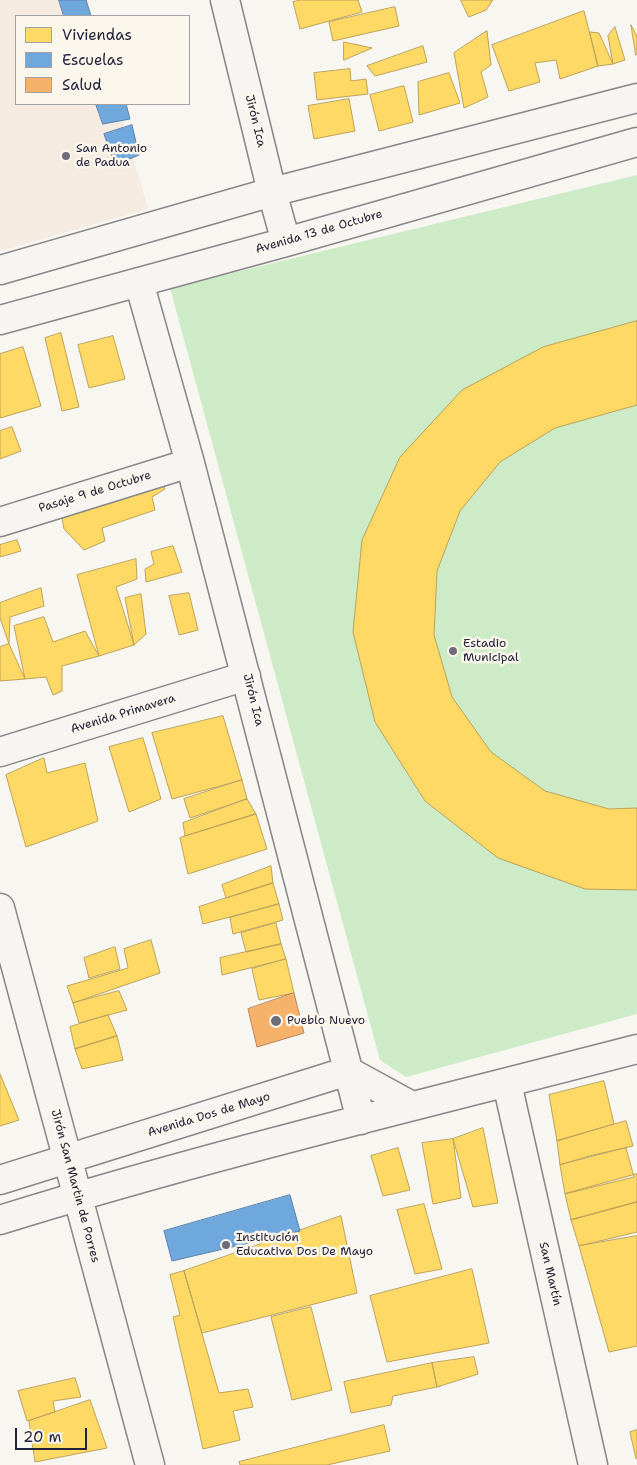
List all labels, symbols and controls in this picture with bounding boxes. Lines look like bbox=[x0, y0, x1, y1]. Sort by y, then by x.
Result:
legend bbox=[15, 15, 190, 105]
text: Viviendas bbox=[62, 25, 132, 45]
text: Escuelas bbox=[62, 50, 124, 70]
text: Salud bbox=[62, 75, 102, 95]
street label: Jirón Ica bbox=[242, 93, 268, 149]
place label: San Antonio de Padua bbox=[76, 142, 147, 170]
marker: San Antonio de Padua bbox=[60, 150, 72, 162]
street label: Avenida 13 de Octubre bbox=[254, 207, 384, 257]
street label: Pasaje 9 de Octubre bbox=[37, 468, 153, 516]
place label: Estadio Municipal bbox=[463, 637, 519, 665]
marker: Estadio Municipal bbox=[447, 645, 459, 657]
street label: Jirón Ica bbox=[240, 672, 266, 728]
street label: Avenida Primavera bbox=[69, 691, 177, 737]
marker: Pueblo Nuevo bbox=[269, 1014, 283, 1028]
place label: Pueblo Nuevo bbox=[287, 1014, 365, 1028]
street label: Avenida Dos de Mayo bbox=[146, 1090, 272, 1140]
street label: Jirón San Martin de Porres bbox=[48, 1108, 102, 1264]
place label: Institución Educativa Dos De Mayo bbox=[236, 1231, 373, 1259]
marker: Institución Educativa Dos De Mayo bbox=[220, 1239, 232, 1251]
street label: San Martín bbox=[536, 1241, 564, 1307]
scale bar bbox=[18, 1418, 90, 1450]
text: 20 m bbox=[23, 1427, 62, 1447]

